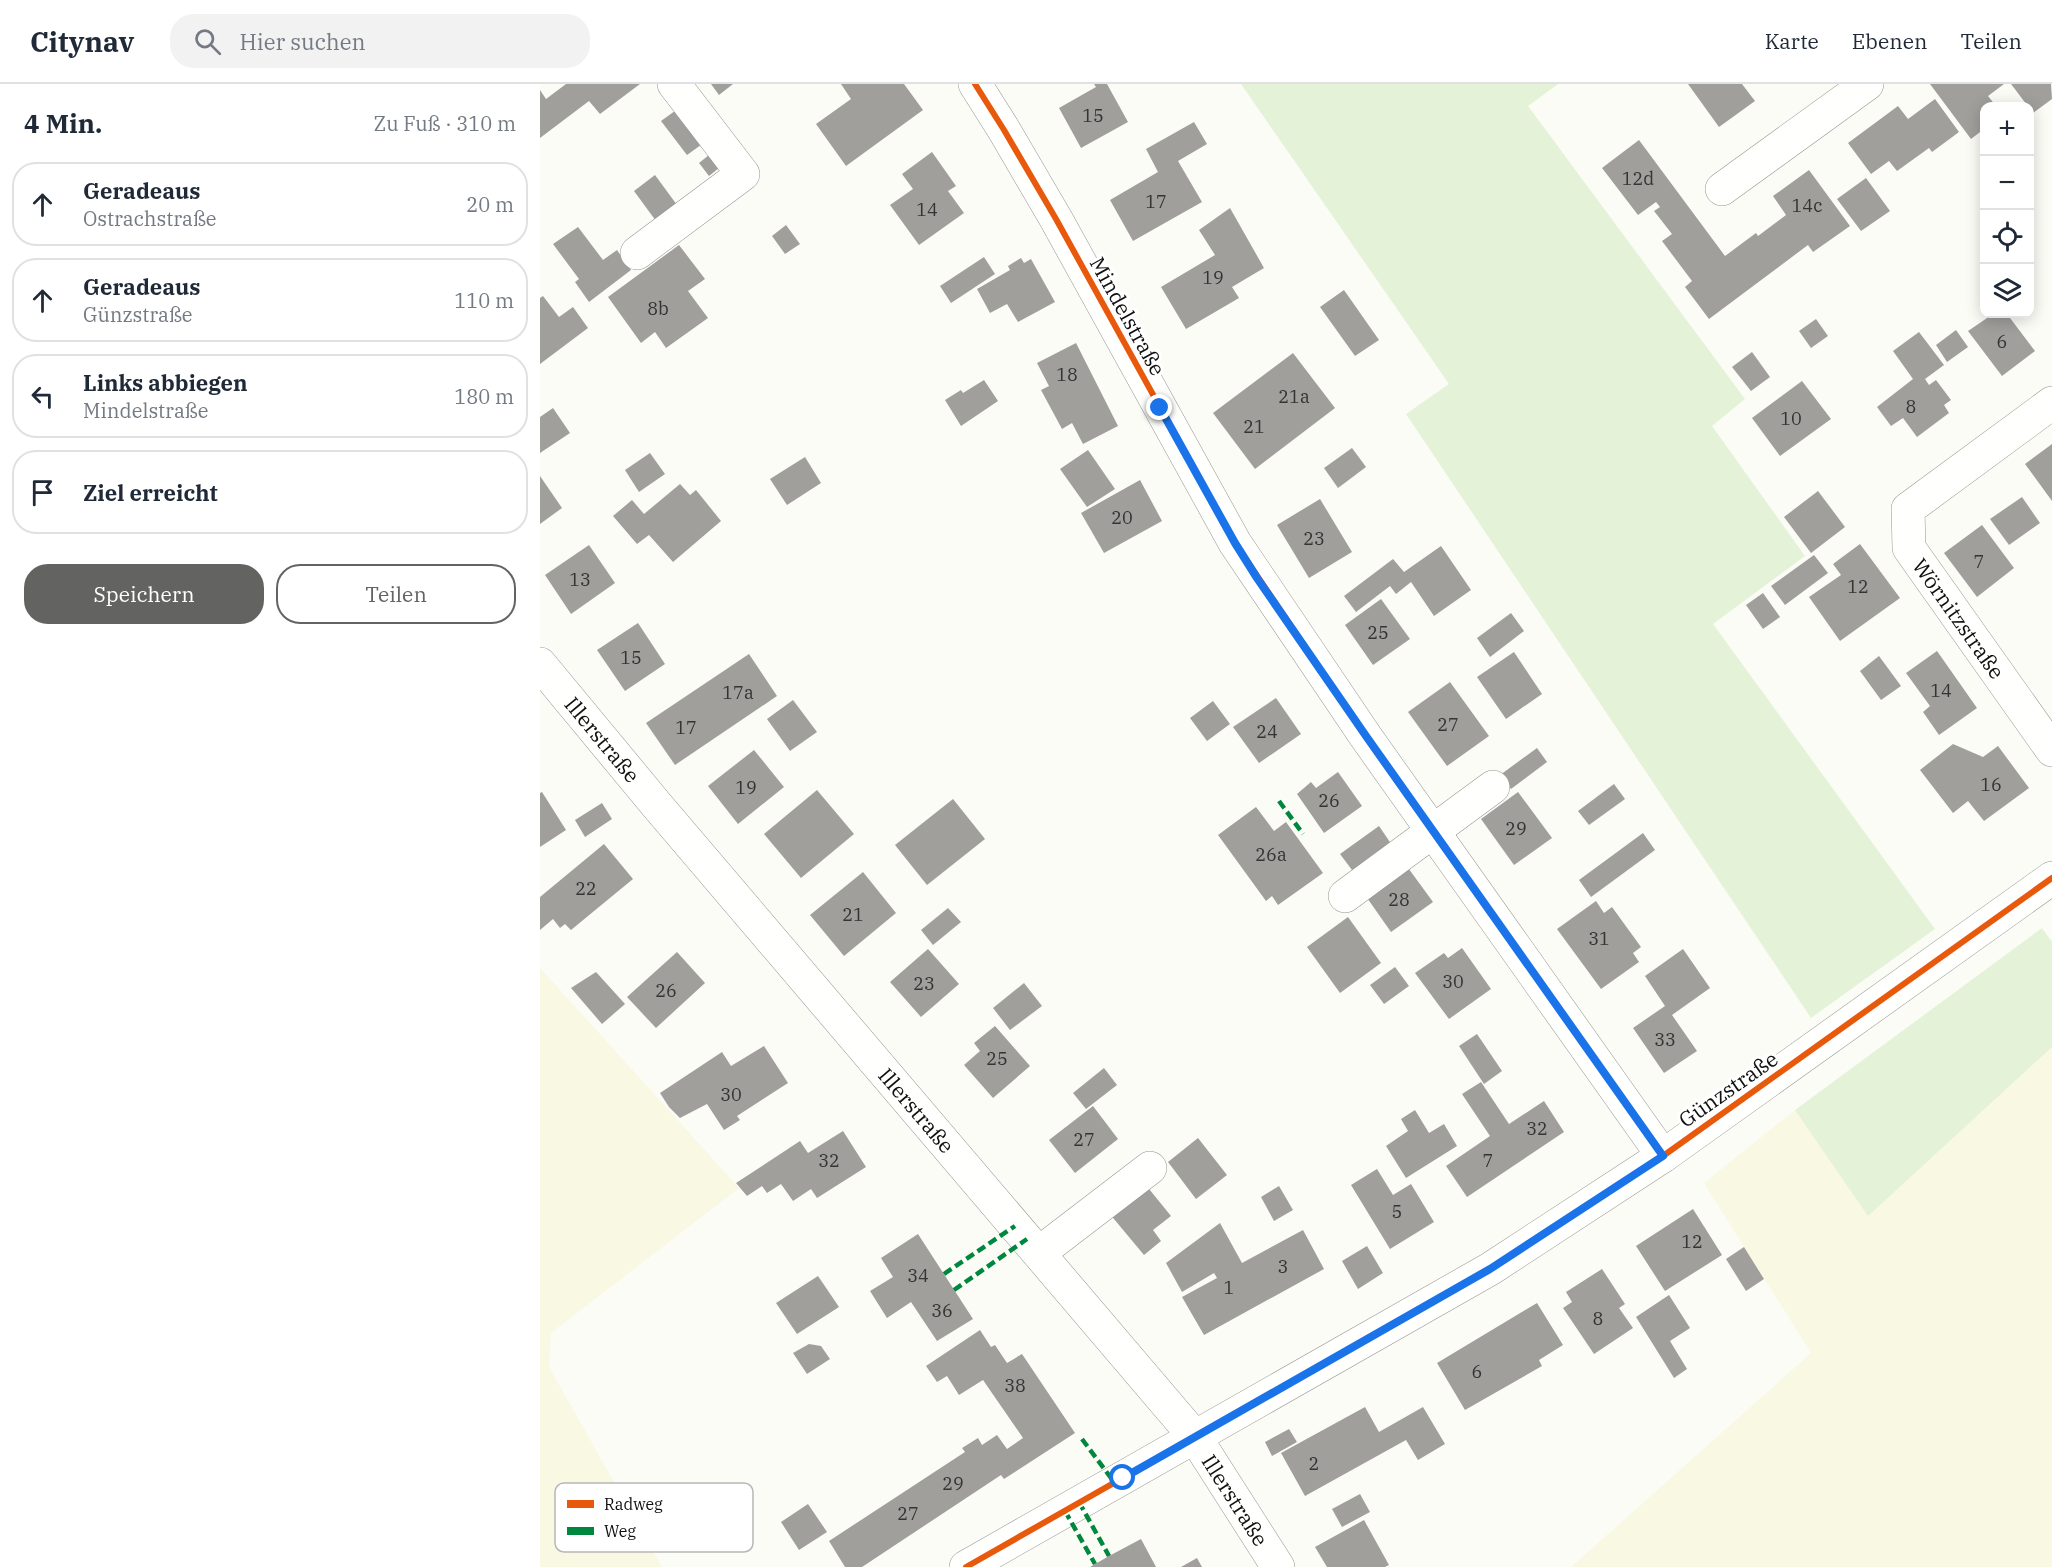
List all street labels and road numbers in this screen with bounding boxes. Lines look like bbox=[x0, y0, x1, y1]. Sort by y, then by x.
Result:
street label: Mindelstraße bbox=[1084, 252, 1172, 380]
street label: Wörnitzstraße bbox=[1906, 552, 2011, 684]
street label: Illerstraße bbox=[559, 691, 646, 788]
street label: Günzstraße bbox=[1673, 1045, 1783, 1133]
street label: Illerstraße bbox=[872, 1062, 961, 1159]
street label: Illerstraße bbox=[1196, 1449, 1275, 1551]

